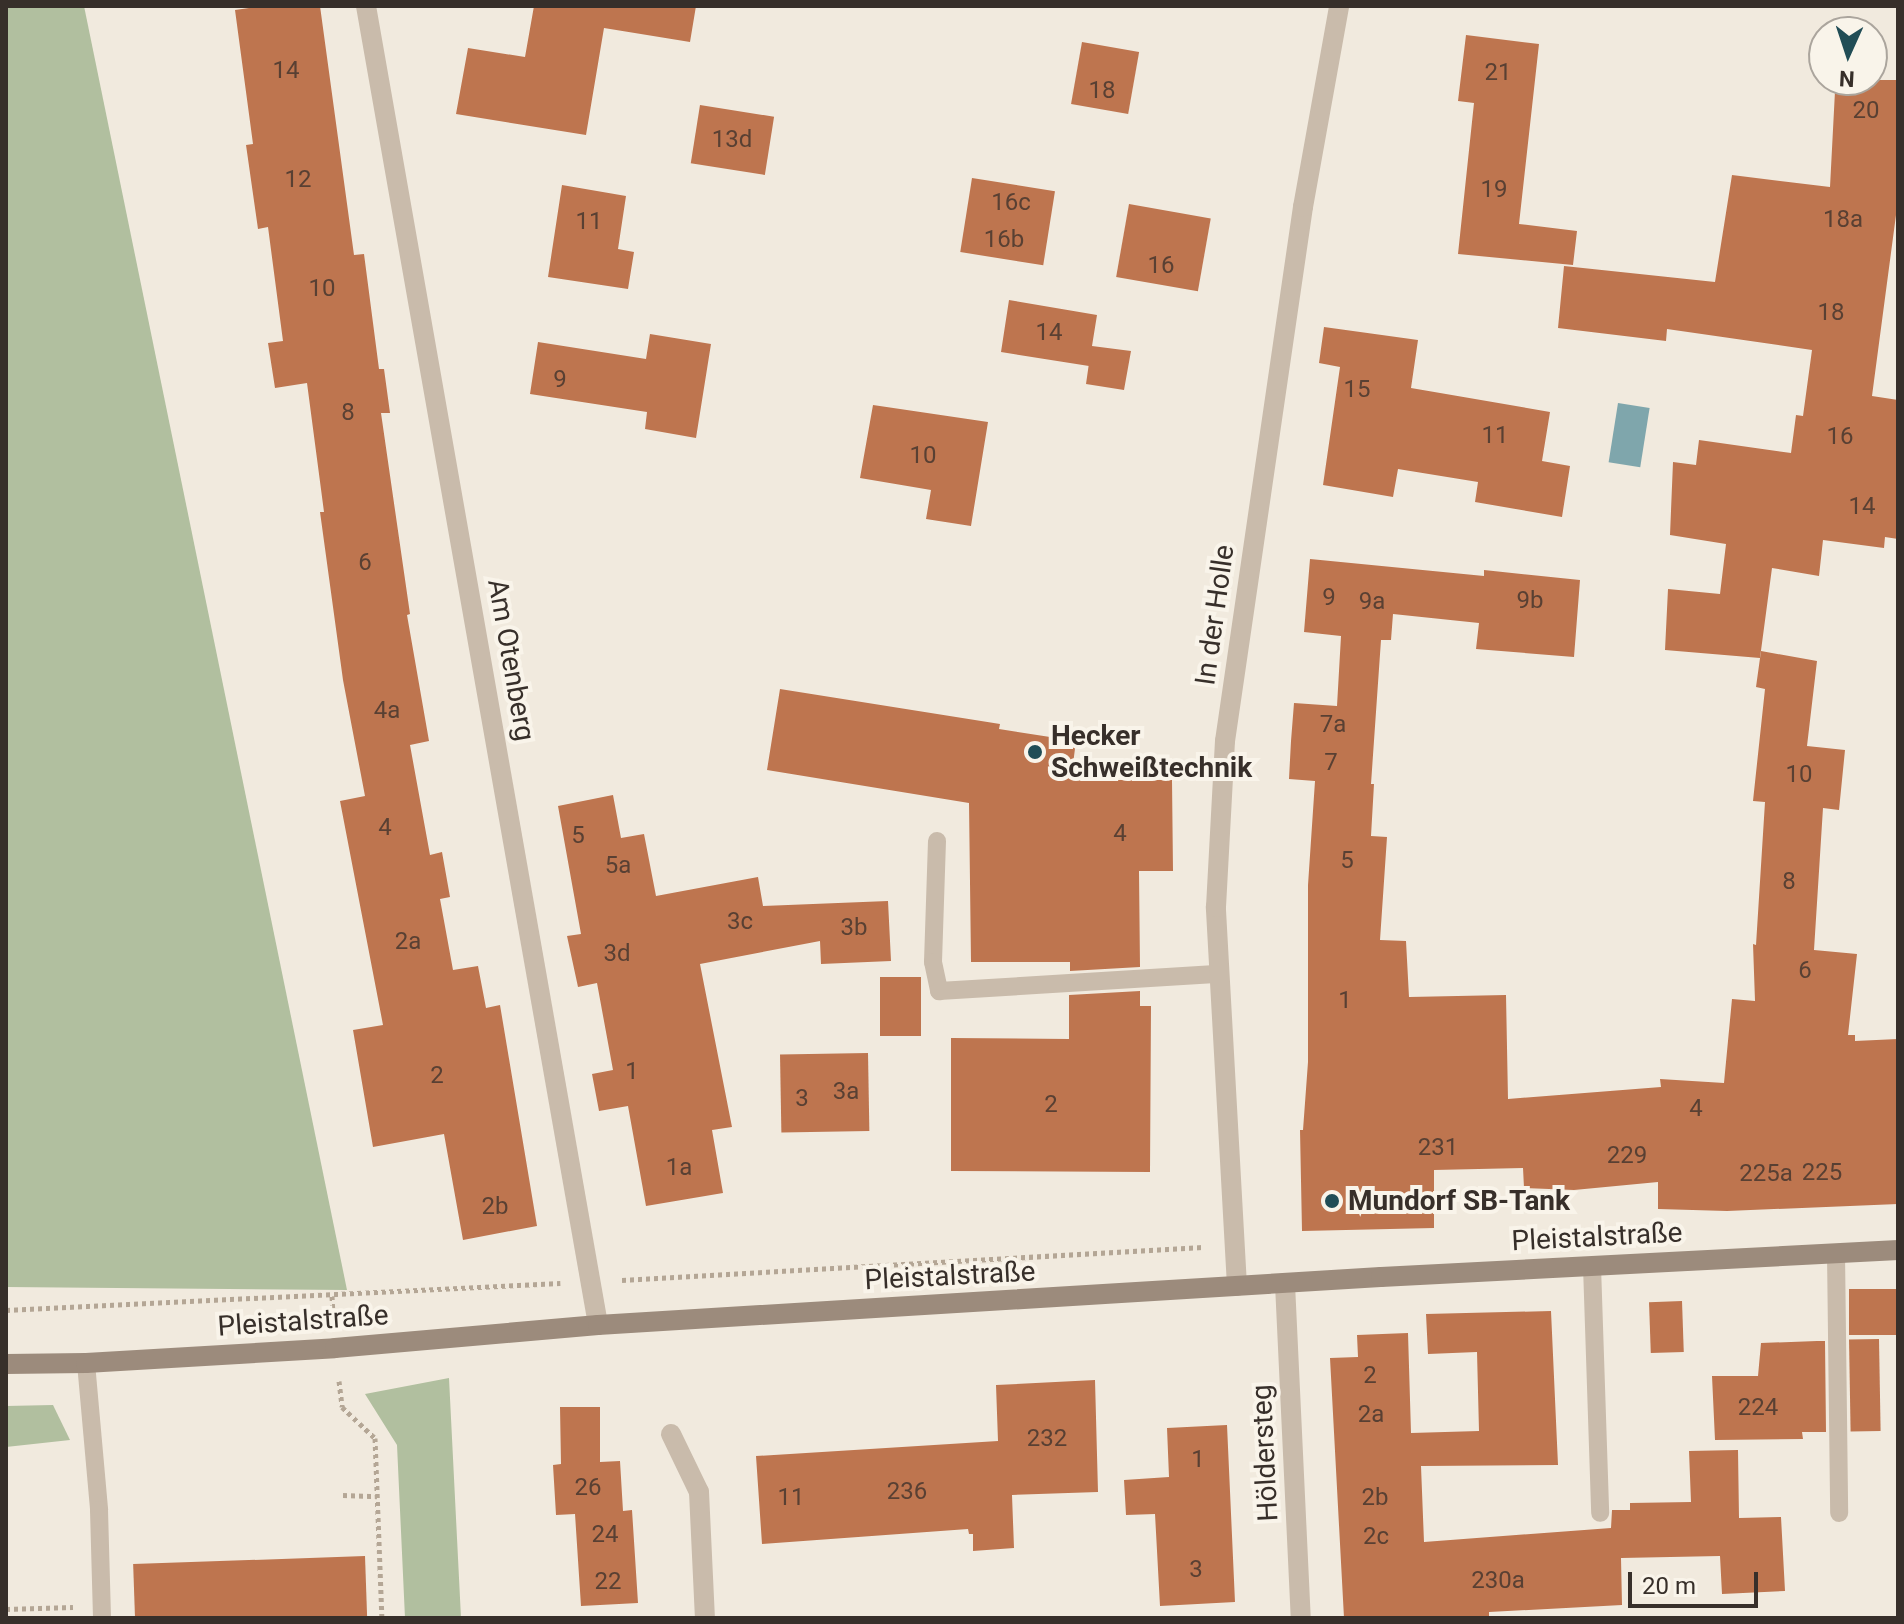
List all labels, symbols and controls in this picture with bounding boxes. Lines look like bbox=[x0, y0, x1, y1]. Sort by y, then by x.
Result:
north arrow bbox=[1808, 16, 1888, 96]
house number: 14 bbox=[273, 57, 299, 85]
house number: 21 bbox=[1485, 59, 1511, 87]
text: N bbox=[1838, 66, 1855, 91]
house number: 18 bbox=[1089, 77, 1115, 105]
house number: 20 bbox=[1853, 97, 1879, 125]
house number: 13d bbox=[712, 126, 752, 154]
house number: 12 bbox=[285, 166, 311, 194]
house number: 19 bbox=[1481, 176, 1507, 204]
house number: 16c bbox=[991, 189, 1031, 217]
house number: 18a bbox=[1823, 206, 1863, 234]
house number: 11 bbox=[576, 208, 602, 236]
house number: 16b bbox=[984, 226, 1024, 254]
house number: 16 bbox=[1148, 252, 1174, 280]
house number: 10 bbox=[309, 275, 335, 303]
house number: 18 bbox=[1818, 299, 1844, 327]
house number: 14 bbox=[1036, 319, 1062, 347]
house number: 9 bbox=[553, 366, 567, 394]
house number: 15 bbox=[1344, 376, 1370, 404]
house number: 8 bbox=[341, 399, 355, 427]
house number: 11 bbox=[1482, 422, 1508, 450]
house number: 16 bbox=[1827, 423, 1853, 451]
house number: 10 bbox=[910, 442, 936, 470]
house number: 14 bbox=[1849, 493, 1875, 521]
street label: In der Holle bbox=[1189, 543, 1241, 687]
house number: 6 bbox=[358, 549, 372, 577]
street label: Am Otenberg bbox=[480, 576, 542, 744]
house number: 9 bbox=[1322, 584, 1336, 612]
house number: 9b bbox=[1517, 587, 1543, 615]
house number: 9a bbox=[1359, 588, 1385, 616]
house number: 4a bbox=[374, 697, 400, 725]
house number: 7a bbox=[1320, 711, 1346, 739]
place label: Hecker Schweißtechnik bbox=[1051, 719, 1252, 785]
marker: Hecker Schweißtechnik bbox=[1026, 743, 1044, 761]
house number: 7 bbox=[1324, 749, 1338, 777]
house number: 10 bbox=[1786, 761, 1812, 789]
house number: 4 bbox=[378, 814, 392, 842]
house number: 4 bbox=[1113, 820, 1127, 848]
house number: 5 bbox=[571, 822, 585, 850]
house number: 5 bbox=[1340, 847, 1354, 875]
house number: 5a bbox=[605, 852, 631, 880]
house number: 8 bbox=[1782, 868, 1796, 896]
house number: 3c bbox=[727, 908, 753, 936]
house number: 3b bbox=[841, 914, 867, 942]
house number: 2a bbox=[395, 928, 421, 956]
house number: 3d bbox=[603, 940, 631, 968]
house number: 6 bbox=[1798, 957, 1812, 985]
house number: 1 bbox=[1338, 987, 1352, 1015]
house number: 1 bbox=[625, 1058, 639, 1086]
house number: 2 bbox=[430, 1062, 444, 1090]
house number: 3a bbox=[833, 1078, 859, 1106]
house number: 3 bbox=[795, 1085, 809, 1113]
house number: 2 bbox=[1044, 1091, 1058, 1119]
house number: 4 bbox=[1689, 1095, 1703, 1123]
house number: 231 bbox=[1418, 1134, 1458, 1162]
house number: 229 bbox=[1607, 1142, 1647, 1170]
house number: 1a bbox=[666, 1154, 692, 1182]
house number: 225 bbox=[1802, 1159, 1842, 1187]
house number: 225a bbox=[1739, 1160, 1793, 1188]
place label: Mundorf SB-Tank bbox=[1348, 1184, 1570, 1218]
marker: Mundorf SB-Tank bbox=[1323, 1192, 1341, 1210]
house number: 2b bbox=[482, 1193, 508, 1221]
street label: Pleistalstraße bbox=[1511, 1216, 1683, 1258]
street label: Pleistalstraße bbox=[864, 1255, 1036, 1297]
street label: Pleistalstraße bbox=[217, 1298, 389, 1344]
house number: 2 bbox=[1363, 1362, 1377, 1390]
street label: Höldersteg bbox=[1245, 1384, 1285, 1522]
house number: 224 bbox=[1738, 1394, 1778, 1422]
house number: 2a bbox=[1358, 1401, 1384, 1429]
house number: 232 bbox=[1027, 1425, 1067, 1453]
house number: 1 bbox=[1191, 1446, 1205, 1474]
house number: 26 bbox=[575, 1474, 601, 1502]
house number: 236 bbox=[887, 1478, 927, 1506]
house number: 11 bbox=[778, 1484, 804, 1512]
house number: 2b bbox=[1362, 1484, 1388, 1512]
house number: 24 bbox=[592, 1521, 618, 1549]
house number: 2c bbox=[1363, 1523, 1389, 1551]
house number: 3 bbox=[1189, 1556, 1203, 1584]
scale bar bbox=[1632, 1556, 1762, 1606]
house number: 230a bbox=[1471, 1567, 1525, 1595]
house number: 22 bbox=[595, 1568, 621, 1596]
text: 20 m bbox=[1642, 1572, 1696, 1600]

